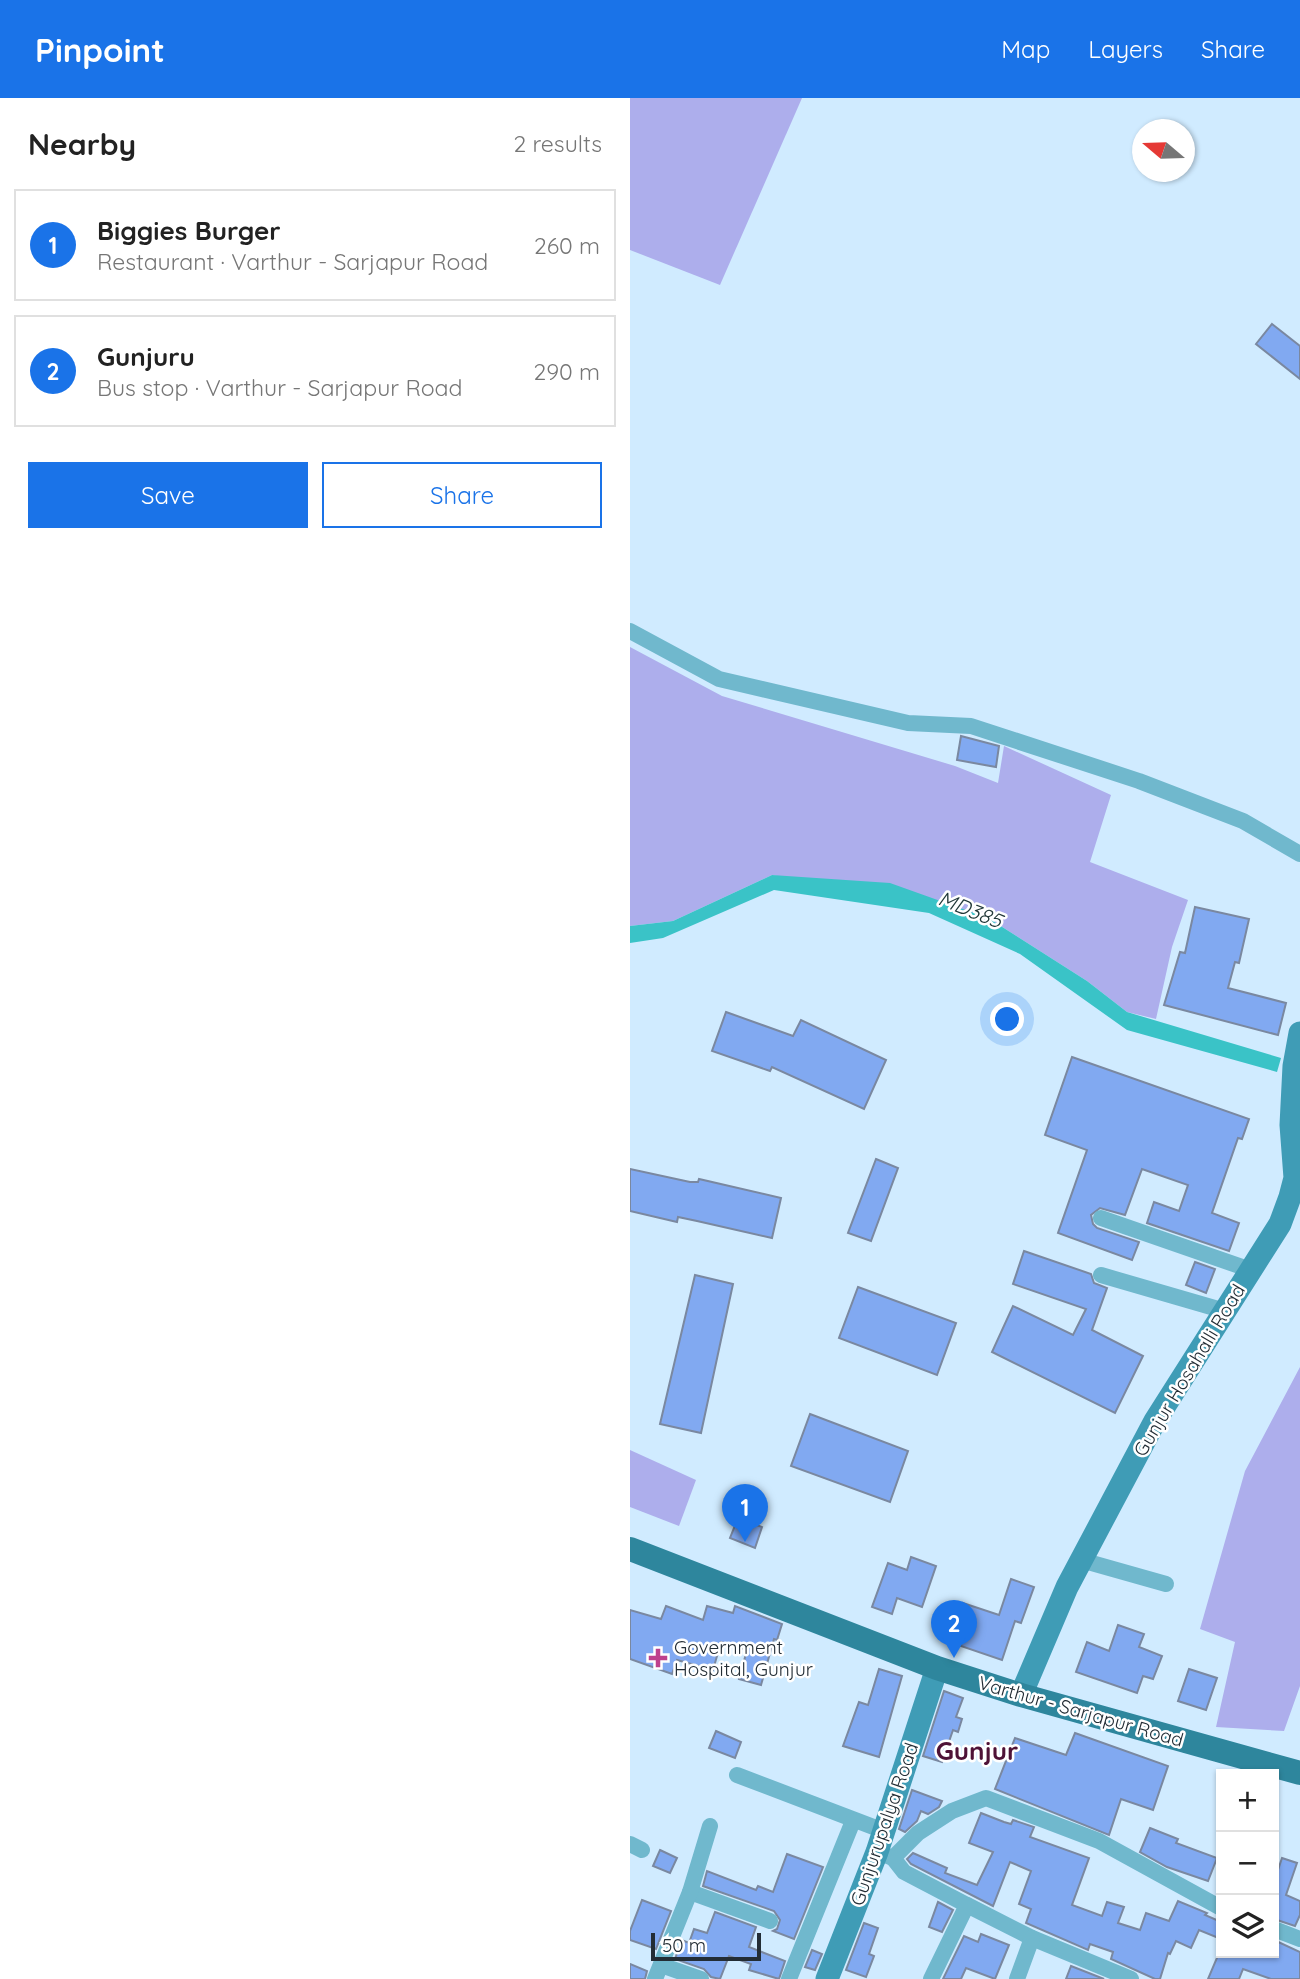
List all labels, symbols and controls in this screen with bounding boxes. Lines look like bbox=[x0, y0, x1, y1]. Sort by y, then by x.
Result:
text: Pinpoint bbox=[35, 29, 165, 70]
text: Map bbox=[1001, 34, 1050, 64]
text: Layers bbox=[1088, 34, 1163, 64]
text: Share bbox=[1201, 34, 1265, 64]
north arrow bbox=[1132, 119, 1195, 182]
text: Nearby bbox=[28, 125, 136, 163]
text: 2 results bbox=[513, 129, 602, 158]
text: Biggies Burger bbox=[97, 214, 281, 247]
text: 1 bbox=[49, 231, 57, 260]
text: 260 m bbox=[534, 231, 600, 260]
text: Restaurant · Varthur - Sarjapur Road bbox=[97, 247, 488, 276]
text: Gunjuru bbox=[97, 340, 195, 373]
text: 2 bbox=[46, 357, 60, 386]
text: 290 m bbox=[533, 357, 600, 386]
text: Bus stop · Varthur - Sarjapur Road bbox=[97, 373, 462, 402]
button: Save bbox=[28, 462, 308, 528]
button: Share bbox=[322, 462, 602, 528]
water label: MD385 bbox=[935, 885, 1008, 934]
your location bbox=[990, 1002, 1024, 1036]
street label: Gunjur Hosahalli Road bbox=[1128, 1280, 1250, 1460]
pin: 1 bbox=[722, 1484, 768, 1542]
pin: 2 bbox=[931, 1600, 977, 1658]
place label: Government Hospital, Gunjur bbox=[674, 1635, 814, 1681]
marker: Government Hospital, Gunjur bbox=[648, 1648, 668, 1668]
street label: Varthur - Sarjapur Road bbox=[976, 1670, 1186, 1752]
district label: Gunjur bbox=[936, 1734, 1018, 1767]
street label: Gunjurupalya Road bbox=[845, 1739, 923, 1909]
map controls bbox=[1216, 1769, 1279, 1958]
button: + bbox=[1216, 1769, 1279, 1832]
button: − bbox=[1216, 1832, 1279, 1895]
button: layers bbox=[1216, 1895, 1279, 1958]
scale bar bbox=[651, 1930, 761, 1962]
text: 50 m bbox=[662, 1933, 706, 1957]

